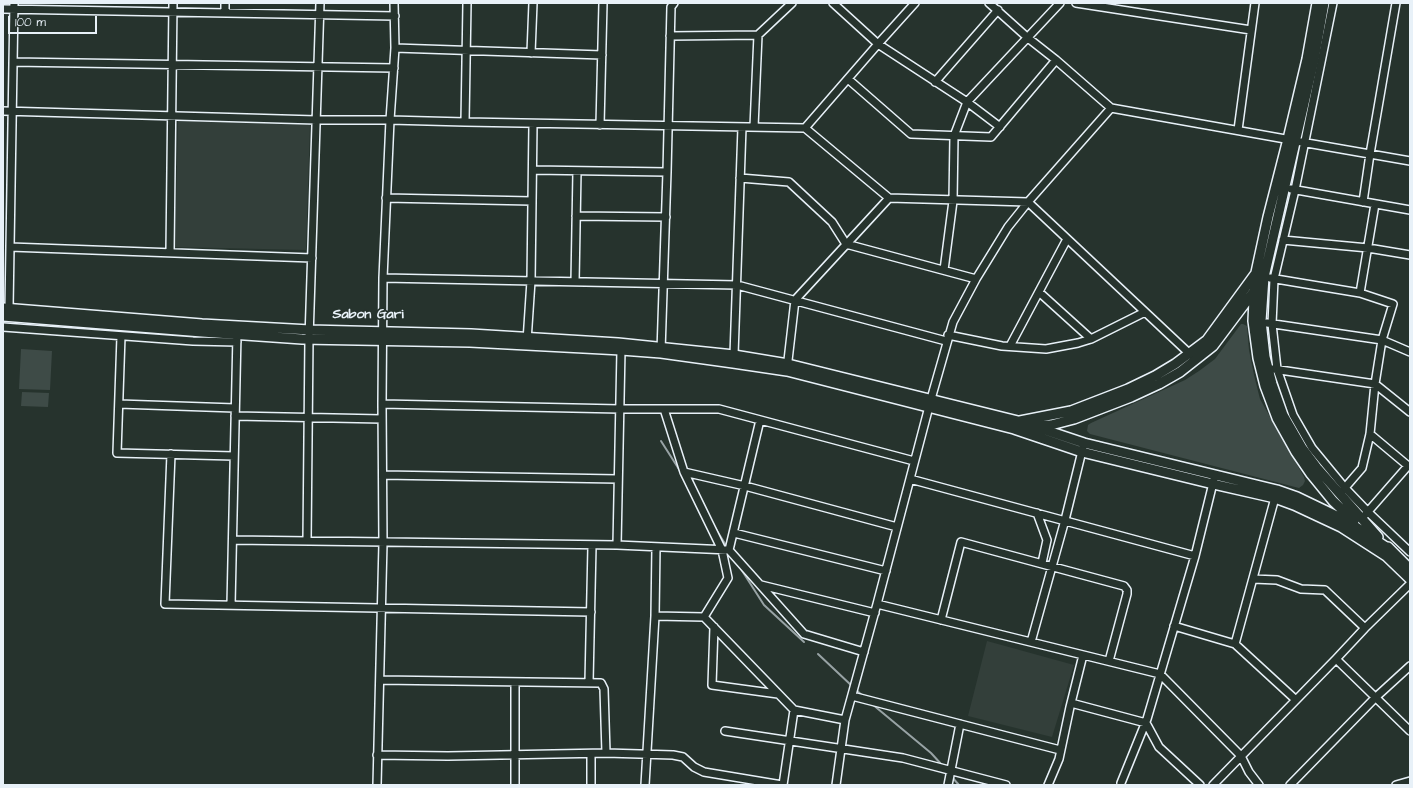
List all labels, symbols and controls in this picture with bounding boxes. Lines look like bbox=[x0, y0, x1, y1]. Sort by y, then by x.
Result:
scale bar bbox=[10, 8, 99, 34]
text: 100 m bbox=[15, 14, 46, 31]
district label: Sabon Gari bbox=[332, 307, 404, 323]

